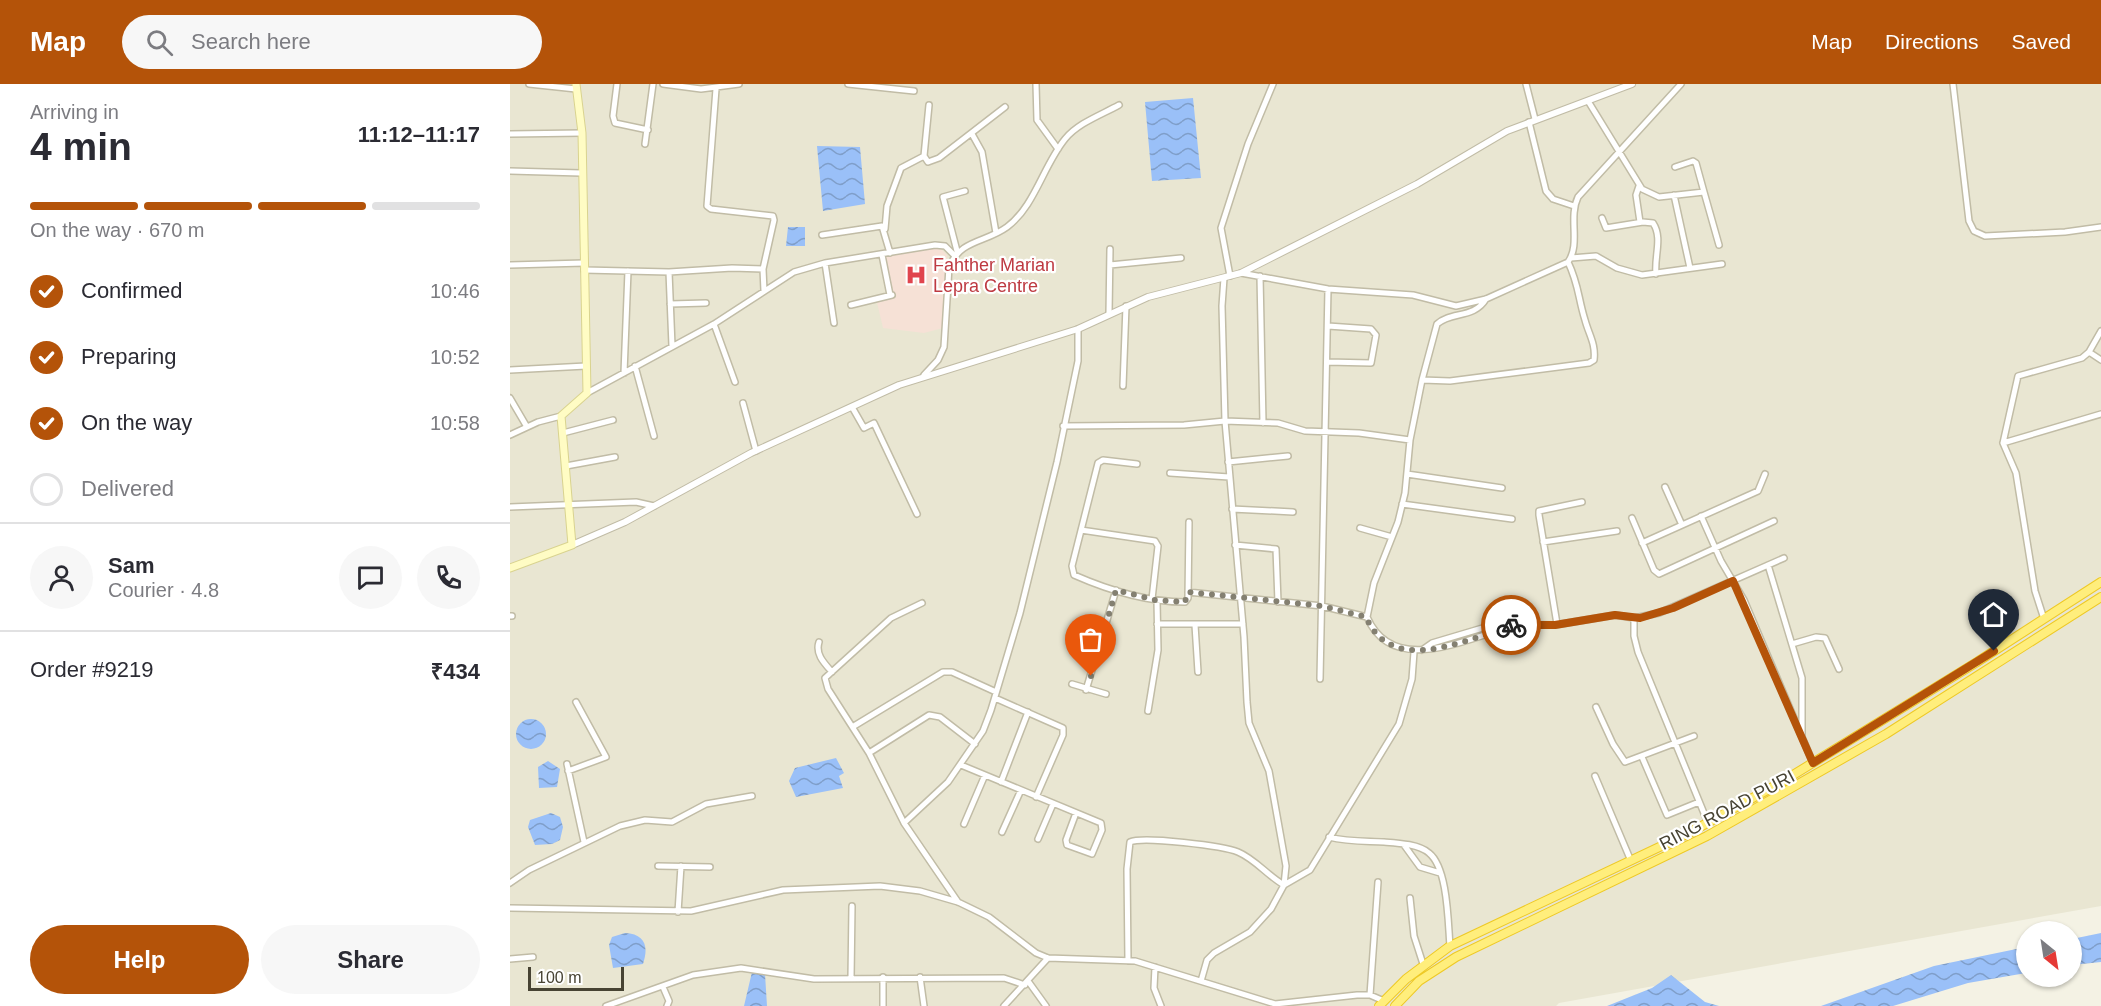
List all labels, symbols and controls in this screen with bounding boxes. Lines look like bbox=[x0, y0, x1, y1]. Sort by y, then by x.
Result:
search box bbox=[122, 15, 542, 69]
text: Map bbox=[30, 26, 86, 57]
icon: search bbox=[143, 26, 176, 59]
text: Search here bbox=[191, 29, 311, 54]
text: Map bbox=[1811, 30, 1852, 53]
text: Directions bbox=[1885, 30, 1978, 53]
text: Saved bbox=[2011, 30, 2071, 53]
text: Arriving in bbox=[30, 101, 119, 123]
text: 11:12–11:17 bbox=[358, 122, 480, 147]
text: 4 min bbox=[30, 125, 132, 168]
text: On the way · 670 m bbox=[30, 219, 205, 241]
place label: Fahther Marian Lepra Centre bbox=[933, 255, 1055, 296]
hospital icon: Fahther Marian Lepra Centre bbox=[904, 263, 928, 287]
icon: check bbox=[30, 275, 63, 308]
text: Confirmed bbox=[81, 278, 182, 303]
text: 10:46 bbox=[430, 280, 480, 302]
icon: check bbox=[30, 341, 63, 374]
text: Preparing bbox=[81, 344, 176, 369]
text: 10:52 bbox=[430, 346, 480, 368]
icon: check bbox=[30, 407, 63, 440]
text: On the way bbox=[81, 410, 192, 435]
text: 10:58 bbox=[430, 412, 480, 434]
text: Delivered bbox=[81, 476, 174, 501]
button: person bbox=[30, 546, 93, 609]
button: chat bbox=[339, 546, 402, 609]
button: phone bbox=[417, 546, 480, 609]
text: Sam bbox=[108, 553, 154, 578]
text: Courier · 4.8 bbox=[108, 579, 219, 601]
pin bbox=[1968, 589, 2019, 651]
courier bbox=[1481, 595, 1541, 655]
icon: home bbox=[1977, 598, 2010, 631]
icon: bike bbox=[1495, 609, 1528, 642]
pin bbox=[1065, 614, 1116, 676]
icon: bag bbox=[1074, 623, 1107, 656]
text: Order #9219 bbox=[30, 657, 154, 682]
text: ₹434 bbox=[431, 659, 480, 684]
street label: RING ROAD PURI bbox=[1656, 766, 1798, 854]
north arrow bbox=[2016, 921, 2082, 987]
map controls bbox=[2016, 921, 2082, 987]
button: Help bbox=[30, 925, 249, 994]
button: Share bbox=[261, 925, 480, 994]
scale bar bbox=[528, 964, 624, 992]
text: 100 m bbox=[537, 969, 581, 986]

